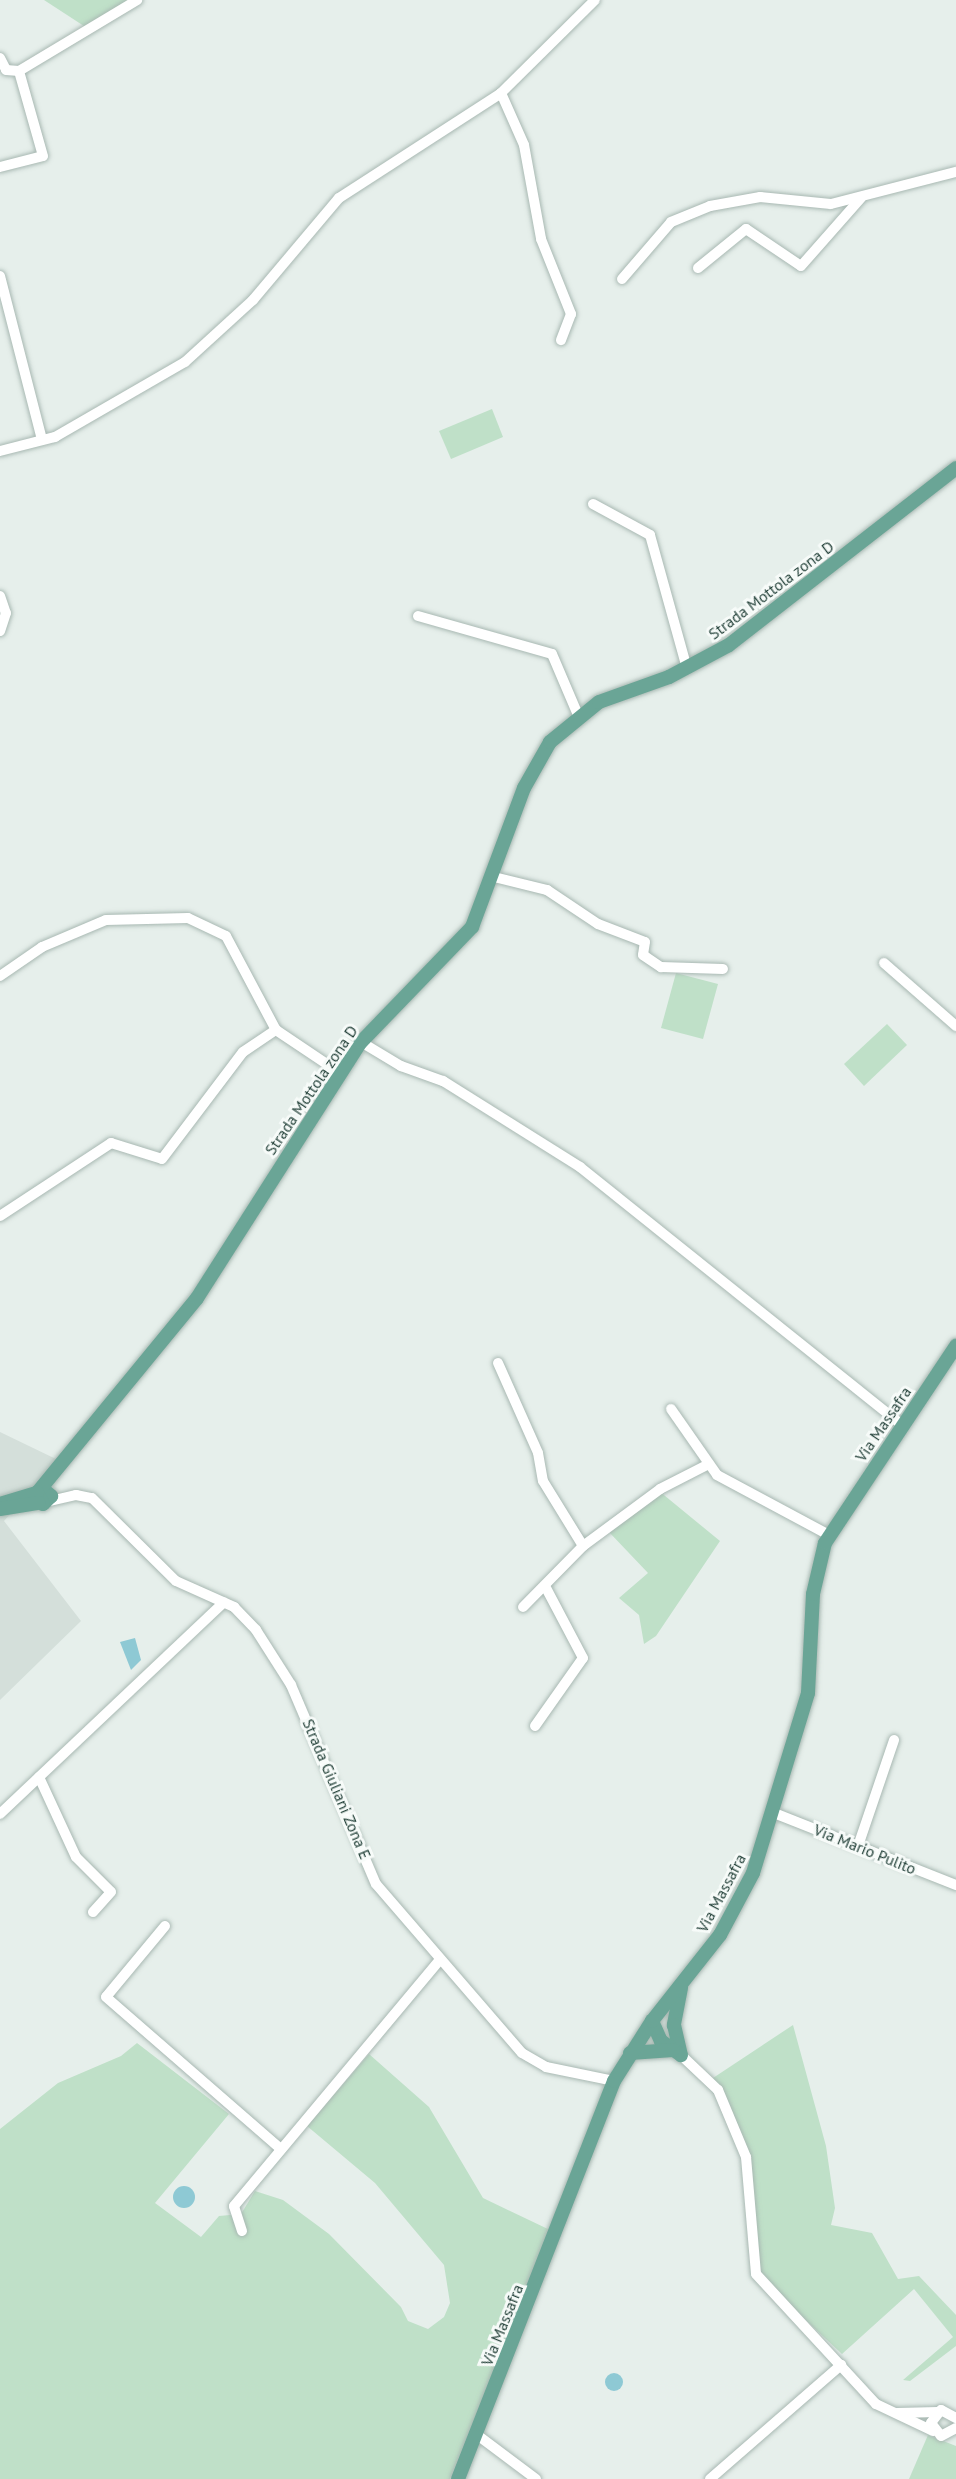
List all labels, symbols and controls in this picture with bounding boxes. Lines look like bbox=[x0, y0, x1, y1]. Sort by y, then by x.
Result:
street label: Strada Mottola zona D bbox=[704, 536, 838, 644]
street label: Strada Mottola zona D bbox=[260, 1021, 362, 1159]
street label: Via Massafra bbox=[851, 1383, 915, 1465]
street label: Strada Giuliani Zona E bbox=[299, 1716, 375, 1862]
street label: Via Mario Pulito bbox=[811, 1820, 919, 1878]
street label: Via Massafra bbox=[692, 1850, 750, 1936]
street label: Via Massafra bbox=[477, 2282, 527, 2368]

